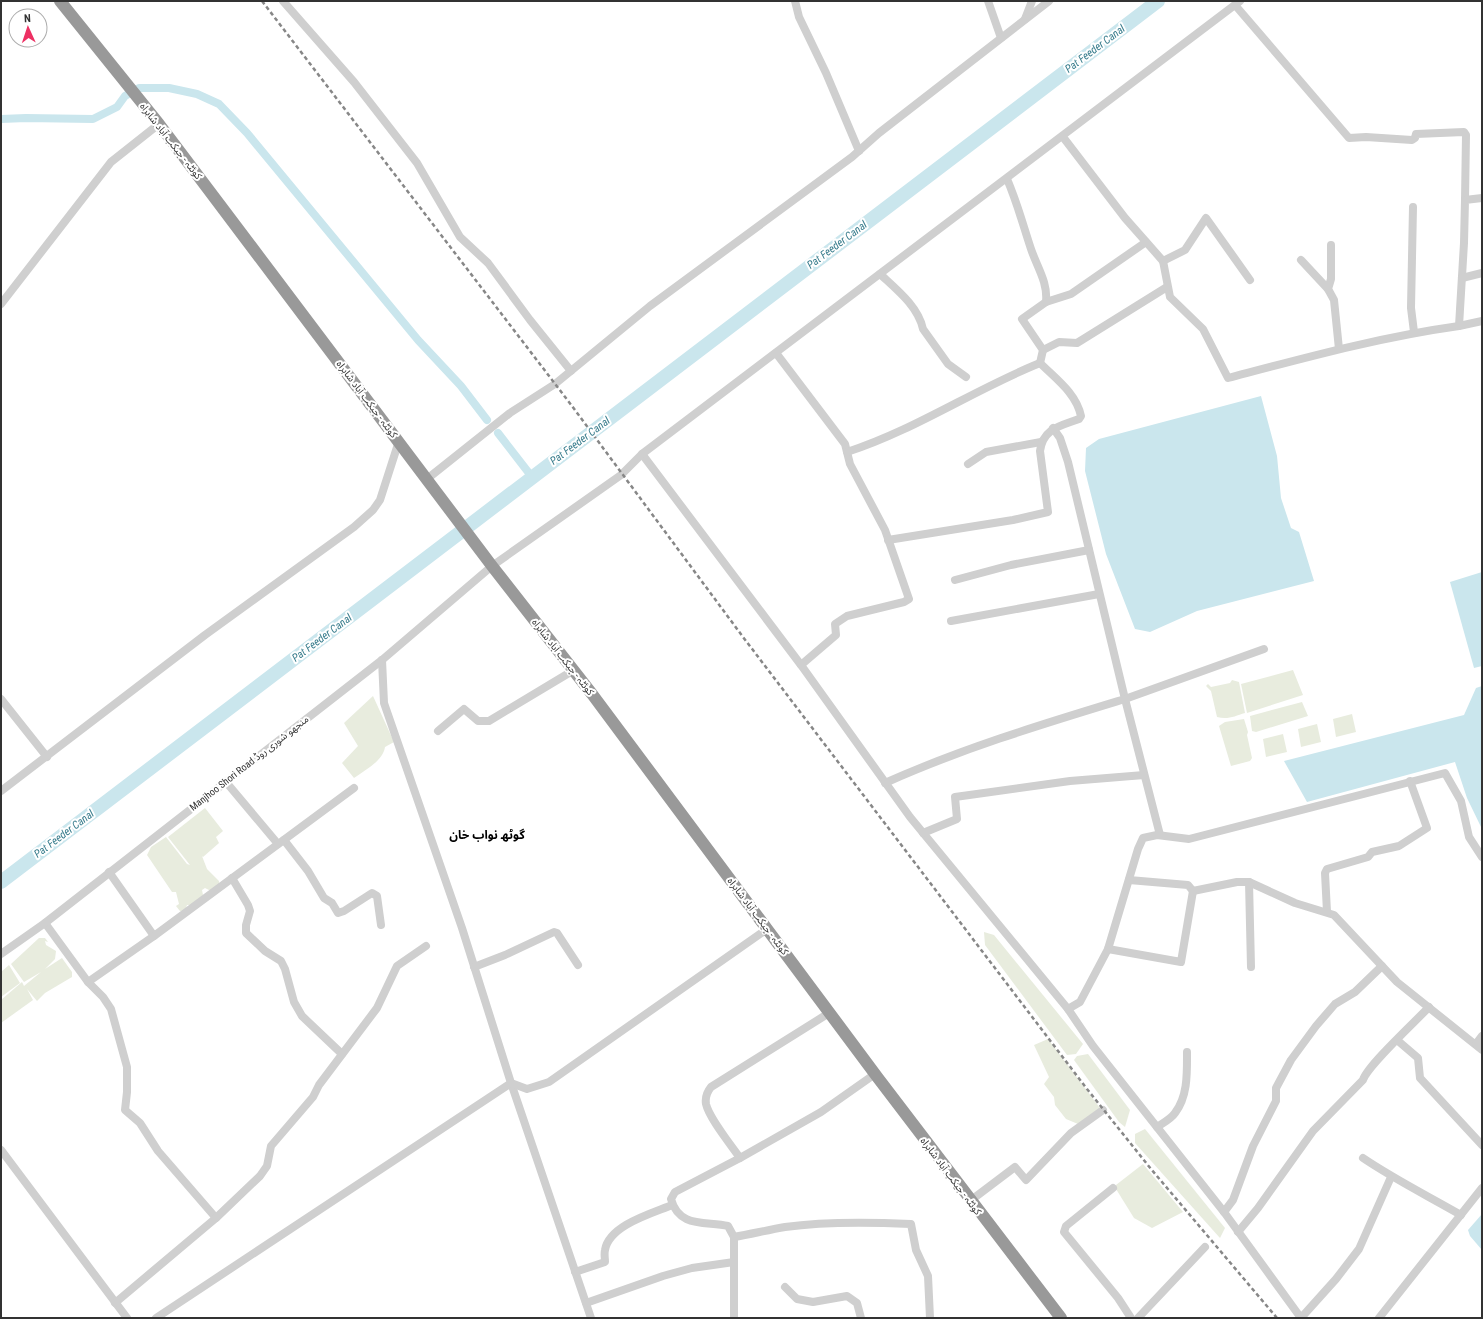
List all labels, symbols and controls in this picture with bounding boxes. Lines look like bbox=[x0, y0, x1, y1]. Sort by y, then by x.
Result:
north arrow bbox=[8, 8, 48, 48]
text: N bbox=[24, 12, 31, 25]
water label: Pat Feeder Canal bbox=[1062, 22, 1128, 76]
street label: کوئٹہ - جیکب آباد شاہراہ bbox=[137, 101, 205, 183]
water label: Pat Feeder Canal bbox=[804, 218, 870, 272]
street label: کوئٹہ - جیکب آباد شاہراہ bbox=[334, 358, 400, 441]
water label: Pat Feeder Canal bbox=[547, 414, 613, 468]
water label: Pat Feeder Canal bbox=[289, 611, 355, 665]
street label: کوئٹہ - جیکب آباد شاہراہ bbox=[529, 617, 597, 699]
street label: Manjhoo Shori Road منجھو شوری روڈ bbox=[187, 713, 311, 814]
water label: Pat Feeder Canal bbox=[31, 807, 97, 861]
district label: گوٹھ نواب خان bbox=[449, 828, 525, 842]
street label: کوئٹہ - جیکب آباد شاہراہ bbox=[725, 875, 791, 958]
street label: کوئٹہ - جیکب آباد شاہراہ bbox=[918, 1135, 984, 1218]

